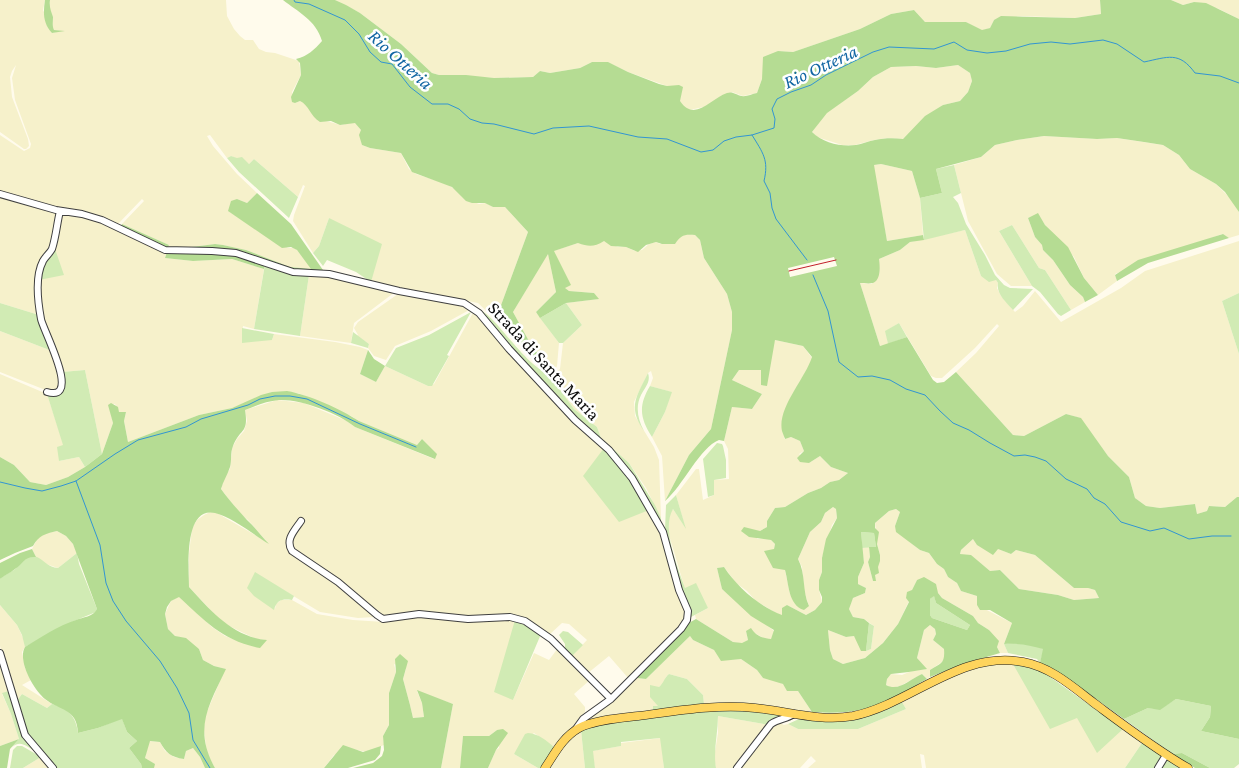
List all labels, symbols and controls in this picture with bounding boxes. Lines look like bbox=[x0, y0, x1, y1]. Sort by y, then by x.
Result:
water label: Rio Otteria bbox=[364, 25, 437, 94]
water label: Rio Otteria bbox=[780, 40, 861, 93]
street label: Strada di Santa Maria bbox=[484, 298, 604, 424]

